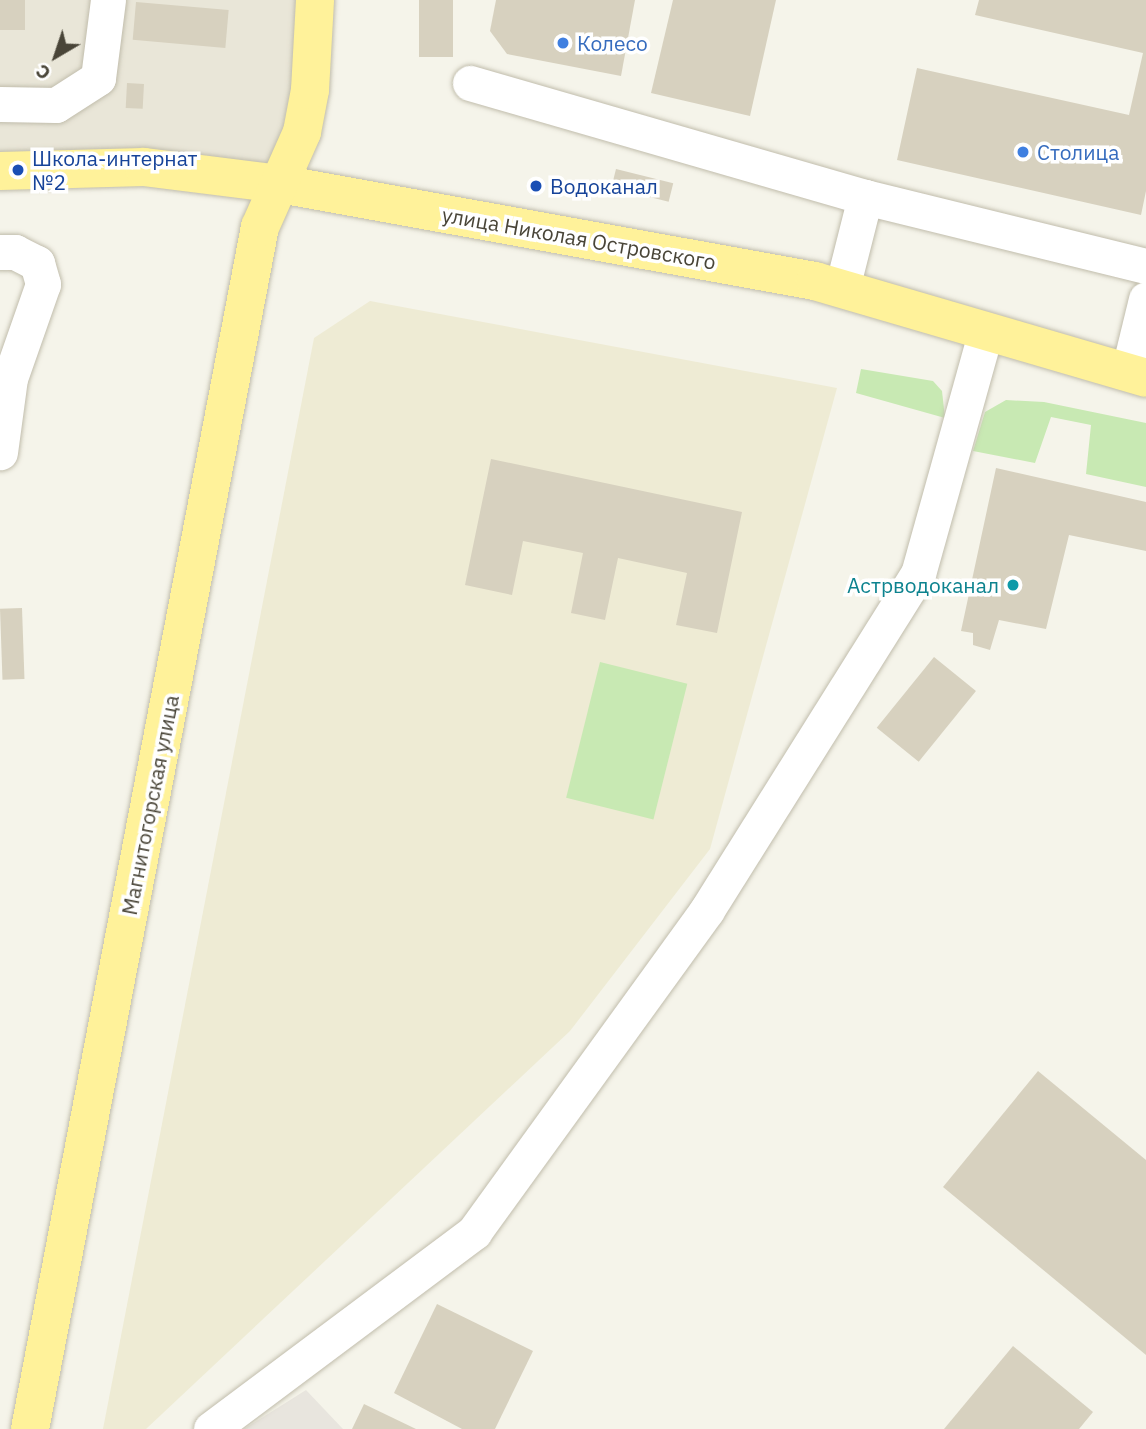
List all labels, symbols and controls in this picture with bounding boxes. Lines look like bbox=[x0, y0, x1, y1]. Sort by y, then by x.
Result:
north arrow bbox=[21, 21, 91, 91]
place label: Колесо bbox=[577, 30, 648, 56]
marker: Колесо bbox=[555, 35, 571, 51]
text: С bbox=[30, 59, 55, 86]
place label: Столица bbox=[1037, 139, 1119, 165]
marker: Столица bbox=[1015, 144, 1031, 160]
place label: Школа-интернат №2 bbox=[32, 145, 197, 195]
marker: Школа-интернат №2 bbox=[10, 162, 26, 178]
place label: Водоканал bbox=[550, 173, 658, 199]
marker: Водоканал bbox=[528, 178, 544, 194]
street label: улица Николая Островского bbox=[440, 201, 718, 275]
place label: Астрводоканал bbox=[847, 572, 999, 598]
marker: Астрводоканал bbox=[1005, 577, 1021, 593]
street label: Магнитогорская улица bbox=[116, 693, 184, 917]

